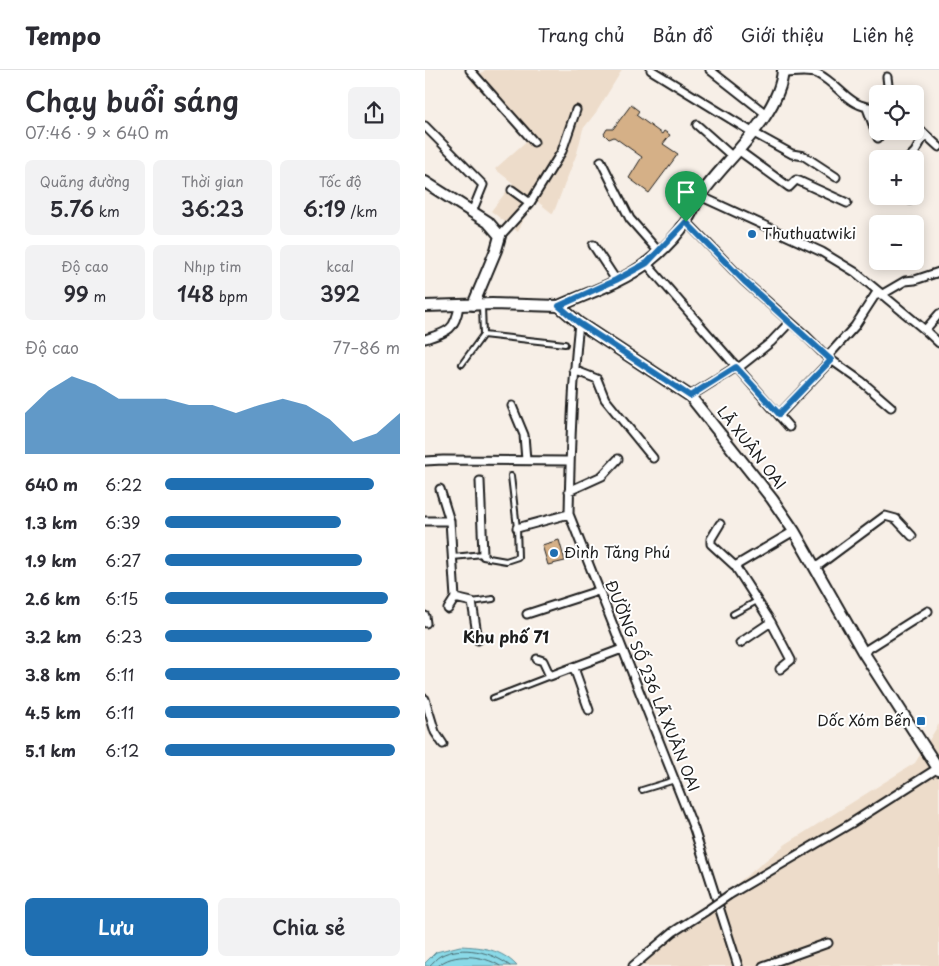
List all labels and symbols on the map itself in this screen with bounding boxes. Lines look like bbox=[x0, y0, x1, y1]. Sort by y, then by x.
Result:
pin bbox=[665, 171, 707, 222]
place label: Thuthuatwiki bbox=[762, 221, 856, 244]
marker: Thuthuatwiki bbox=[746, 228, 758, 240]
street label: LÃ XUÂN OAI bbox=[712, 400, 792, 494]
place label: Đình Tăng Phú bbox=[564, 540, 670, 563]
marker: Đình Tăng Phú bbox=[548, 547, 560, 559]
street label: ĐƯỜNG SỐ 236 LÃ XUÂN OAI bbox=[600, 576, 707, 795]
district label: Khu phố 71 bbox=[463, 624, 549, 648]
place label: Dốc Xóm Bến bbox=[817, 708, 911, 731]
marker: Dốc Xóm Bến bbox=[915, 715, 927, 727]

